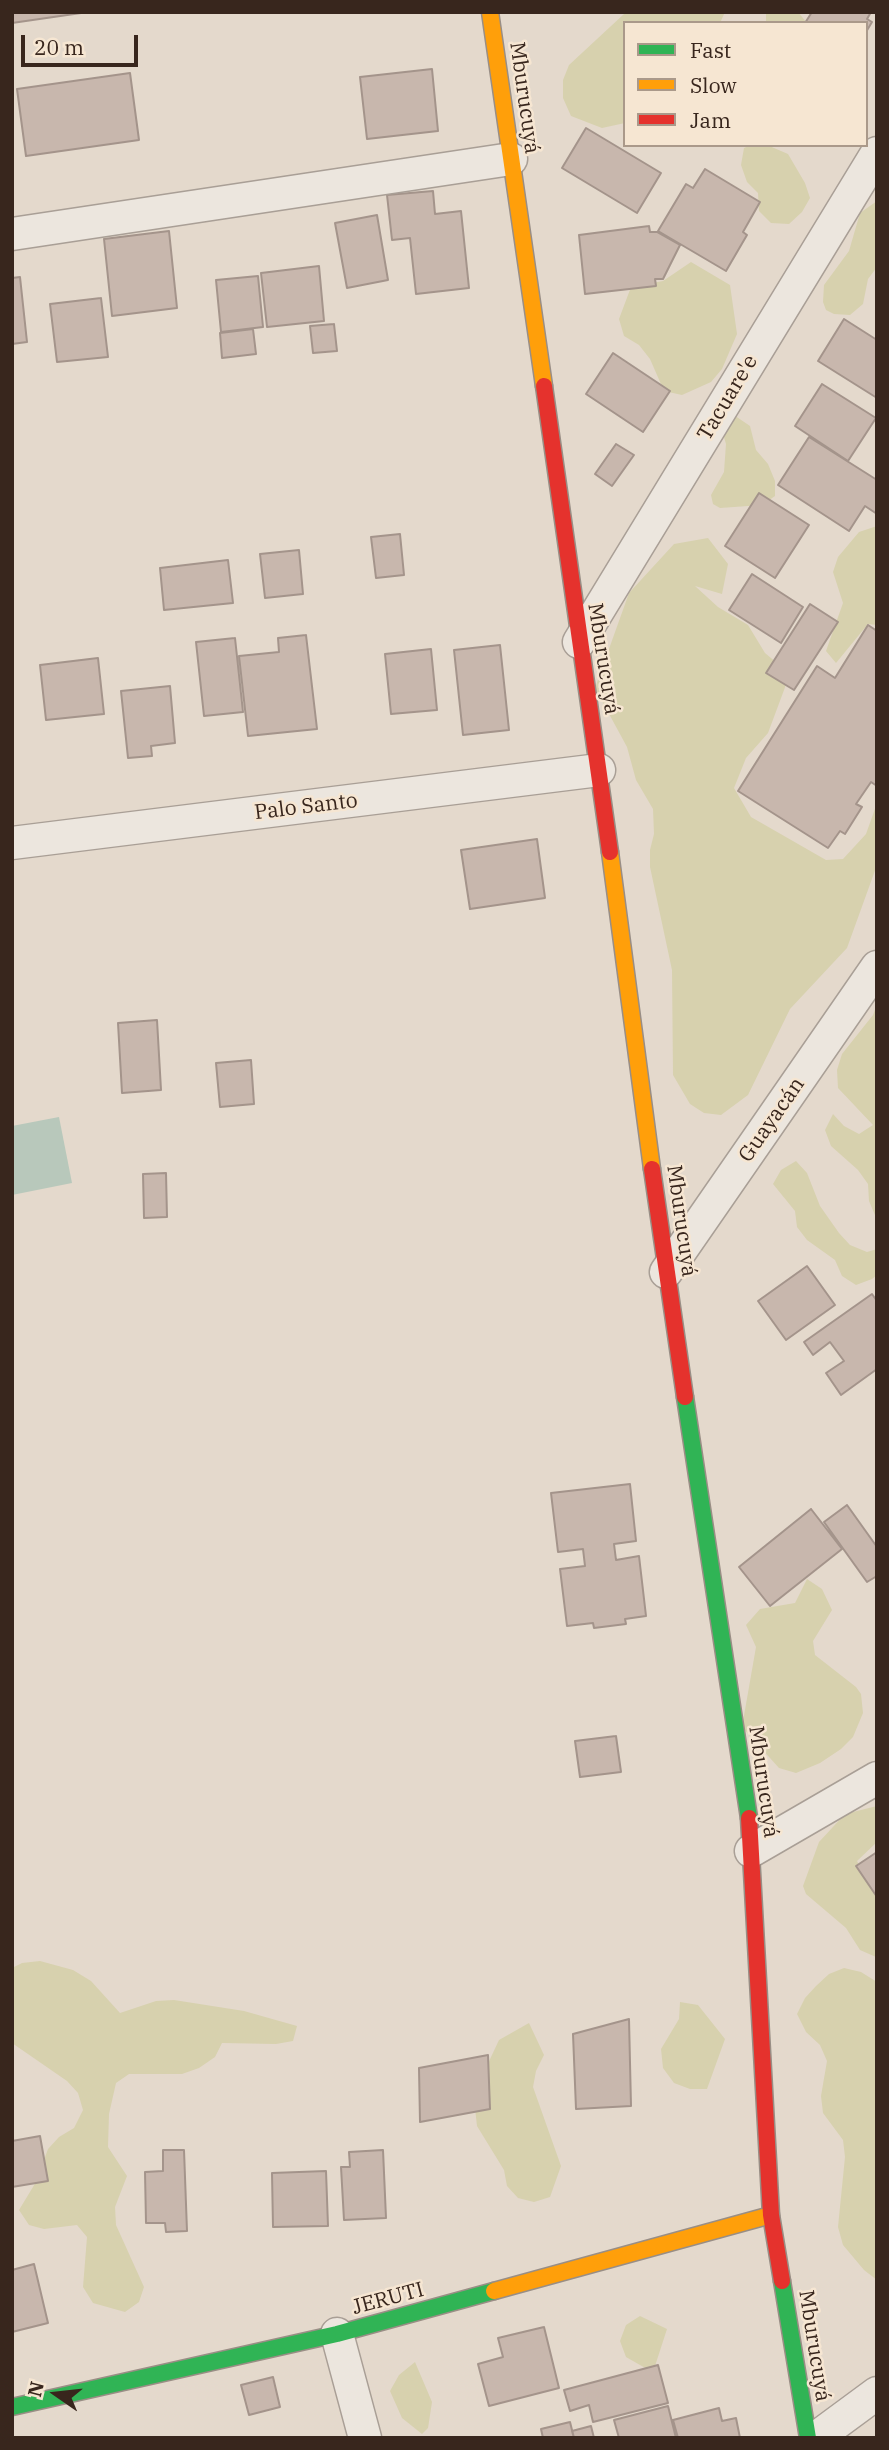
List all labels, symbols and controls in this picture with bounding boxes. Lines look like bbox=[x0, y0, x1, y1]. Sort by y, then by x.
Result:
scale bar bbox=[24, 21, 142, 65]
legend bbox=[623, 21, 868, 147]
text: 20 m bbox=[34, 33, 84, 61]
text: Fast bbox=[690, 36, 731, 64]
street label: Mburucuyá bbox=[504, 40, 544, 156]
text: Slow bbox=[690, 71, 737, 99]
text: Jam bbox=[690, 106, 731, 134]
street label: Tacuare'e bbox=[693, 351, 763, 445]
street label: Mburucuyá bbox=[582, 601, 624, 717]
street label: Palo Santo bbox=[253, 788, 359, 826]
street label: Guayacán bbox=[734, 1073, 810, 1167]
street label: Mburucuyá bbox=[661, 1163, 701, 1279]
street label: Mburucuyá bbox=[743, 1724, 783, 1840]
street label: JERUTI bbox=[349, 2277, 427, 2321]
street label: Mburucuyá bbox=[793, 2288, 835, 2404]
north arrow bbox=[21, 2359, 91, 2429]
text: N bbox=[22, 2379, 49, 2399]

